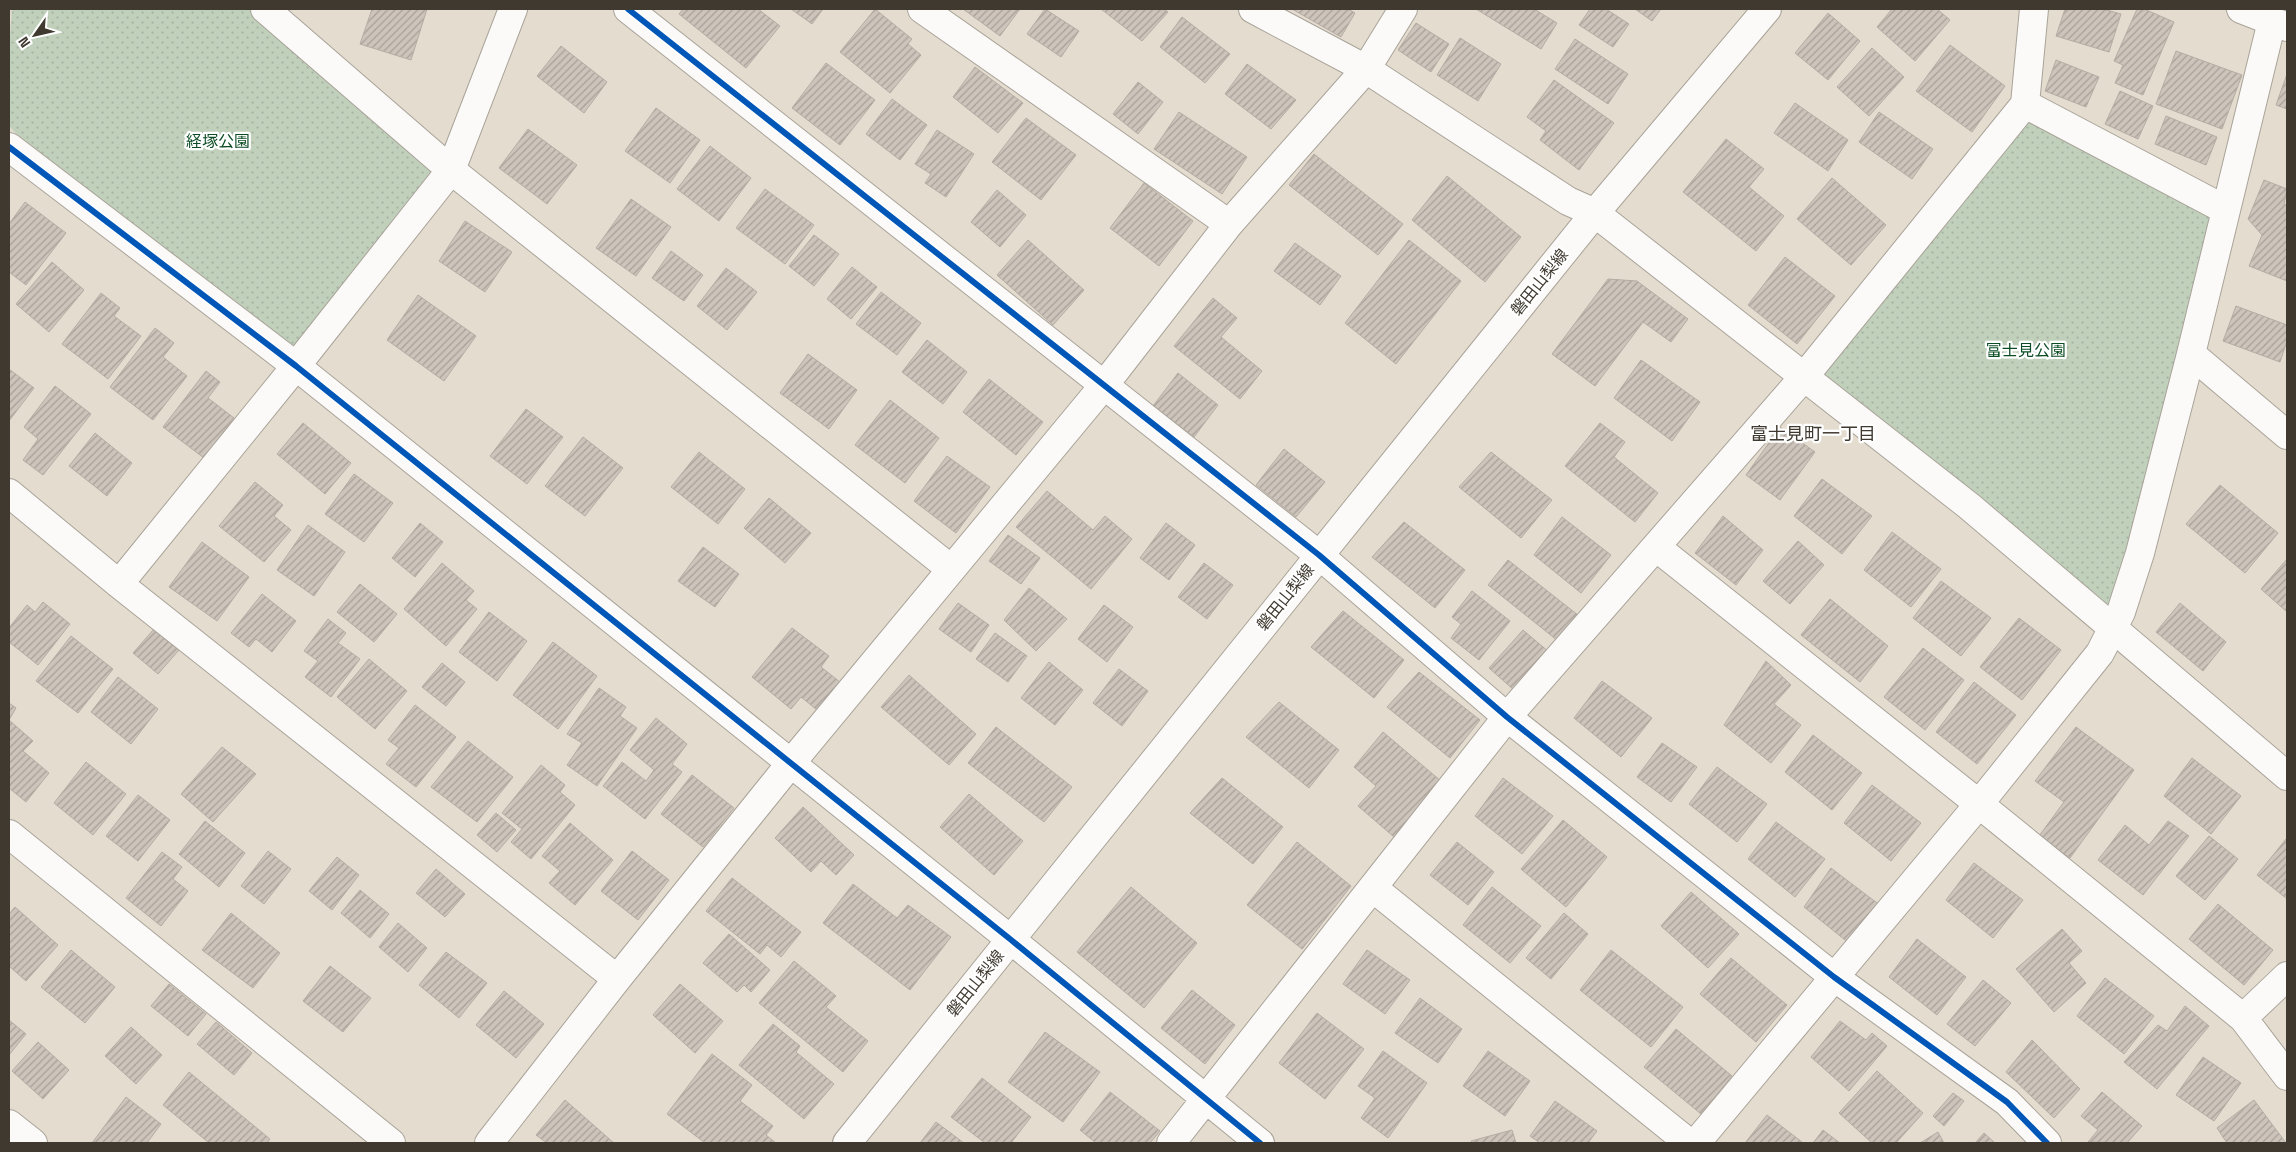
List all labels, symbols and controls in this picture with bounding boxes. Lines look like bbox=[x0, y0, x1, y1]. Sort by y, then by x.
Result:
north arrow bbox=[10, 10, 60, 60]
text: N bbox=[14, 33, 34, 51]
park label: 経塚公園 bbox=[186, 131, 250, 152]
street label: 磐田山梨線 bbox=[1506, 245, 1573, 320]
park label: 富士見公園 bbox=[1986, 340, 2066, 361]
district label: 富士見町一丁目 bbox=[1750, 422, 1876, 445]
street label: 磐田山梨線 bbox=[1252, 560, 1319, 635]
street label: 磐田山梨線 bbox=[942, 946, 1009, 1021]

